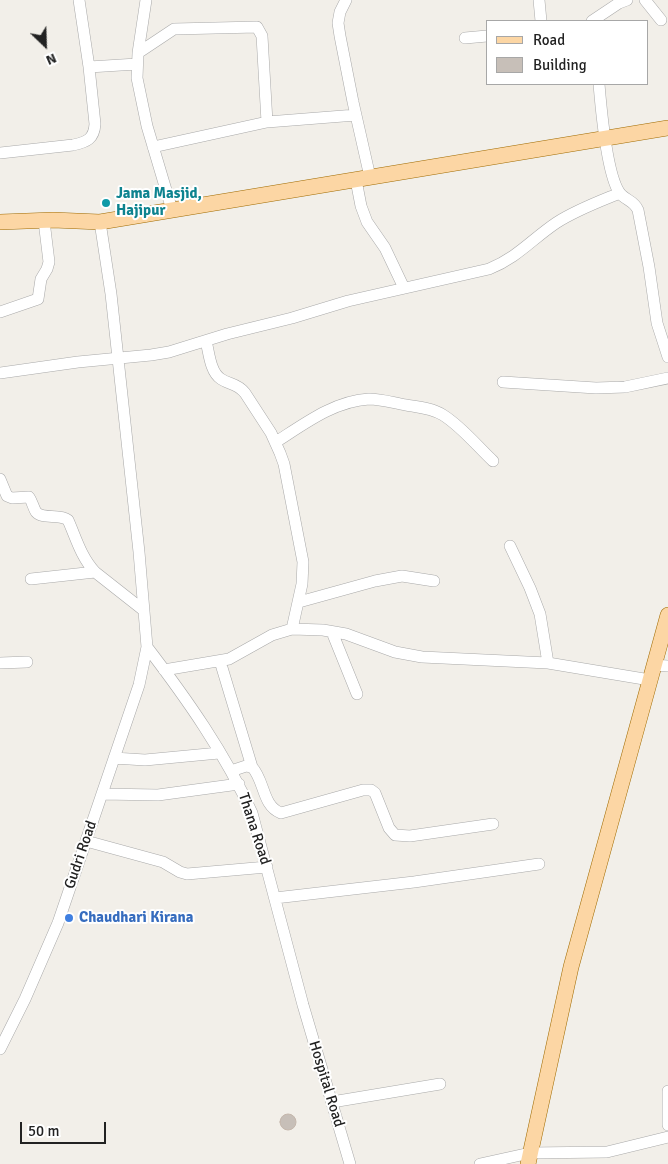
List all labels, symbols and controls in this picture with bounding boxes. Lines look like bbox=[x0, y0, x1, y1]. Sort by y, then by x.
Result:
north arrow bbox=[20, 20, 70, 70]
legend bbox=[486, 20, 648, 85]
text: Road bbox=[533, 31, 565, 49]
text: N bbox=[43, 49, 59, 69]
text: Building bbox=[533, 56, 587, 74]
place label: Jama Masjid, Hajipur bbox=[116, 185, 202, 220]
marker: Jama Masjid, Hajipur bbox=[100, 197, 112, 209]
street label: Thana Road bbox=[234, 791, 274, 867]
street label: Gudri Road bbox=[61, 818, 101, 892]
place label: Chaudhari Kirana bbox=[79, 909, 193, 927]
marker: Chaudhari Kirana bbox=[63, 912, 75, 924]
street label: Hospital Road bbox=[304, 1039, 348, 1129]
scale bar bbox=[22, 1112, 109, 1144]
text: 50 m bbox=[28, 1122, 59, 1140]

